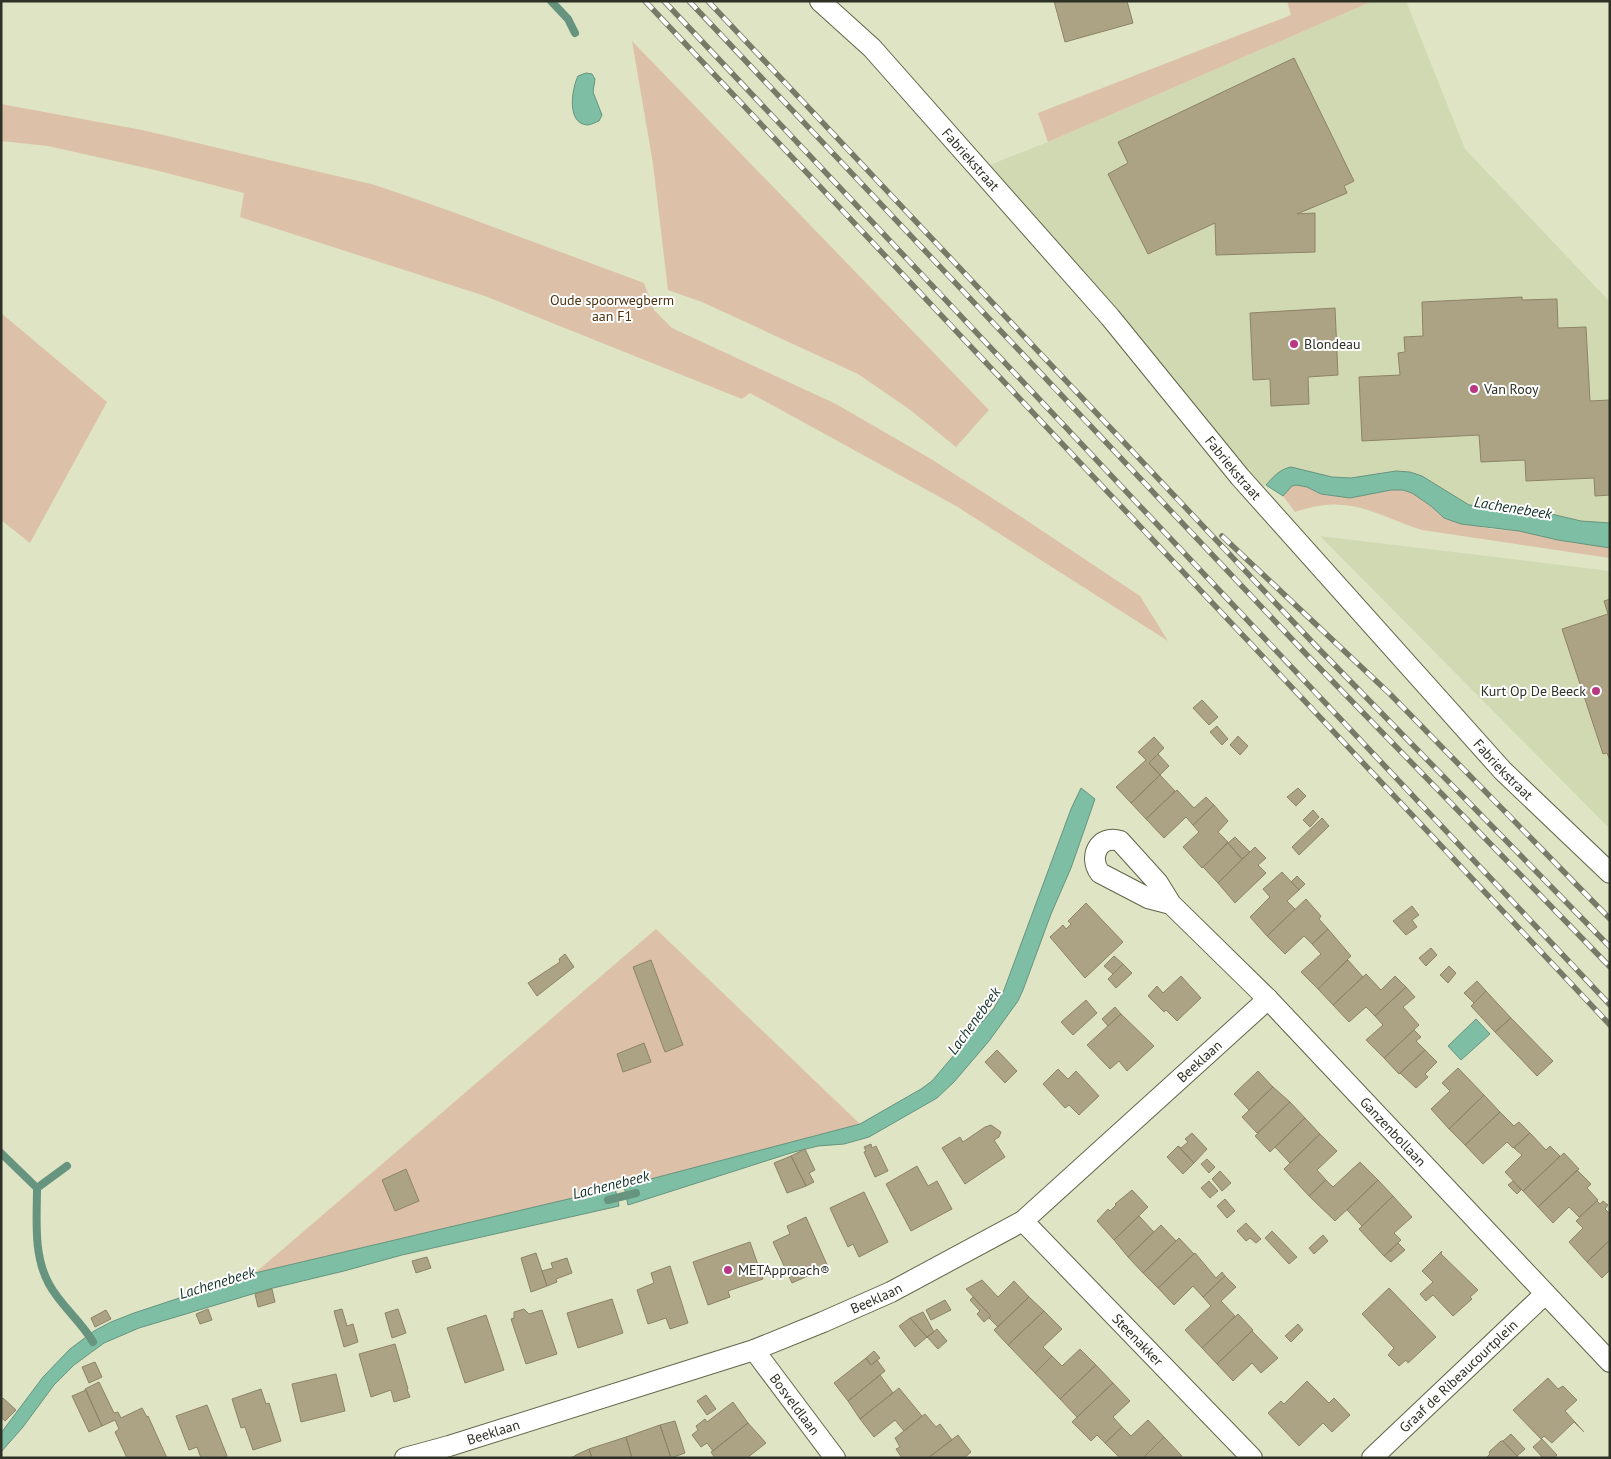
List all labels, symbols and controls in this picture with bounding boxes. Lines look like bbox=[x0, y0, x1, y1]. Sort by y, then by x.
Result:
street label: Fabriekstraat bbox=[938, 124, 1003, 195]
park label: Oude spoorwegberm aan F1 bbox=[550, 291, 674, 325]
place label: Blondeau bbox=[1304, 335, 1361, 353]
marker: Blondeau bbox=[1288, 338, 1300, 350]
place label: Van Rooy bbox=[1483, 380, 1539, 398]
marker: Van Rooy bbox=[1468, 383, 1480, 395]
street label: Fabriekstraat bbox=[1201, 432, 1265, 504]
water label: Lachenebeek bbox=[1473, 492, 1555, 523]
place label: Kurt Op De Beeck bbox=[1481, 682, 1586, 700]
marker: Kurt Op De Beeck bbox=[1590, 685, 1602, 697]
street label: Fabriekstraat bbox=[1470, 735, 1537, 804]
water label: Lachenebeek bbox=[943, 982, 1005, 1058]
street label: Beeklaan bbox=[1173, 1036, 1226, 1086]
street label: Ganzenbollaan bbox=[1356, 1093, 1430, 1170]
water label: Lachenebeek bbox=[570, 1165, 653, 1203]
place label: METApproach® bbox=[738, 1261, 830, 1279]
water label: Lachenebeek bbox=[177, 1262, 258, 1303]
marker: METApproach® bbox=[722, 1264, 734, 1276]
street label: Beeklaan bbox=[848, 1279, 905, 1318]
street label: Steenakker bbox=[1108, 1310, 1167, 1370]
street label: Graaf de Ribeaucourtplein bbox=[1395, 1316, 1521, 1436]
street label: Bosveldlaan bbox=[766, 1370, 824, 1439]
street label: Beeklaan bbox=[464, 1415, 522, 1449]

